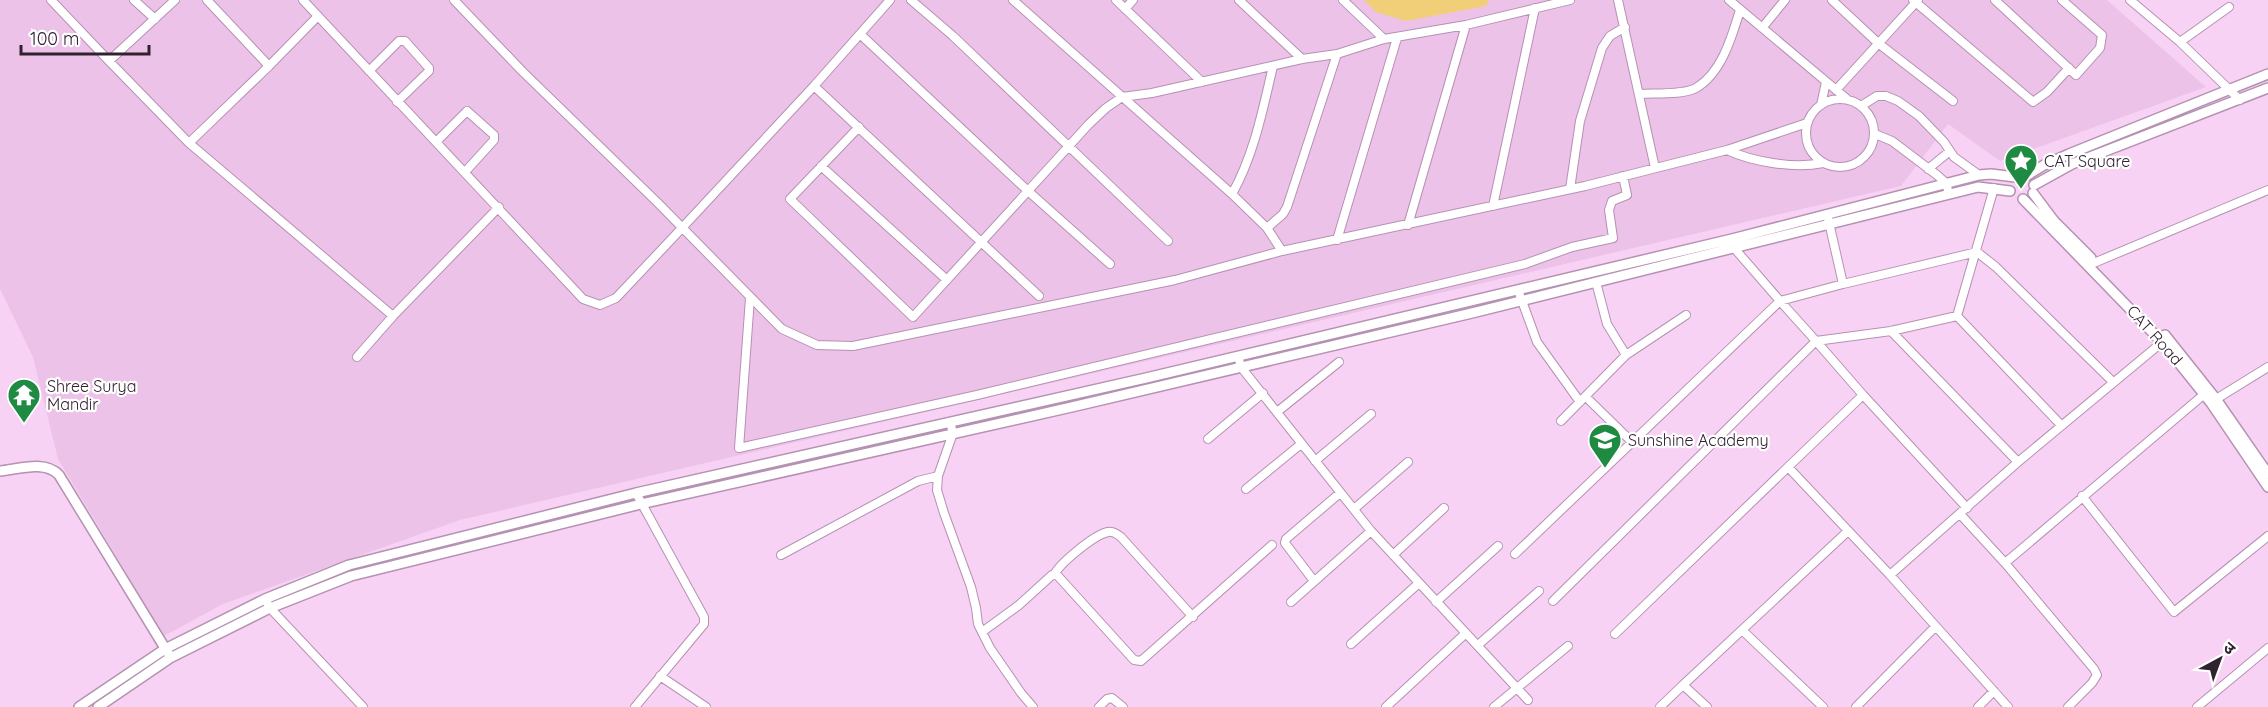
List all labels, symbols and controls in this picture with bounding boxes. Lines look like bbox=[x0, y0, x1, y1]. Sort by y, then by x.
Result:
scale bar bbox=[21, 18, 148, 56]
text: 100 m bbox=[30, 27, 79, 50]
place icon: CAT Square bbox=[2003, 143, 2039, 190]
place label: CAT Square bbox=[2044, 151, 2130, 171]
street label: CAT Road bbox=[2123, 301, 2187, 369]
place label: Shree Surya Mandir bbox=[47, 376, 136, 414]
temple icon: Shree Surya Mandir bbox=[6, 377, 42, 424]
school or university icon: Sunshine Academy bbox=[1587, 422, 1623, 469]
place label: Sunshine Academy bbox=[1628, 430, 1769, 450]
north arrow bbox=[2190, 629, 2250, 689]
text: उ bbox=[2220, 637, 2240, 659]

